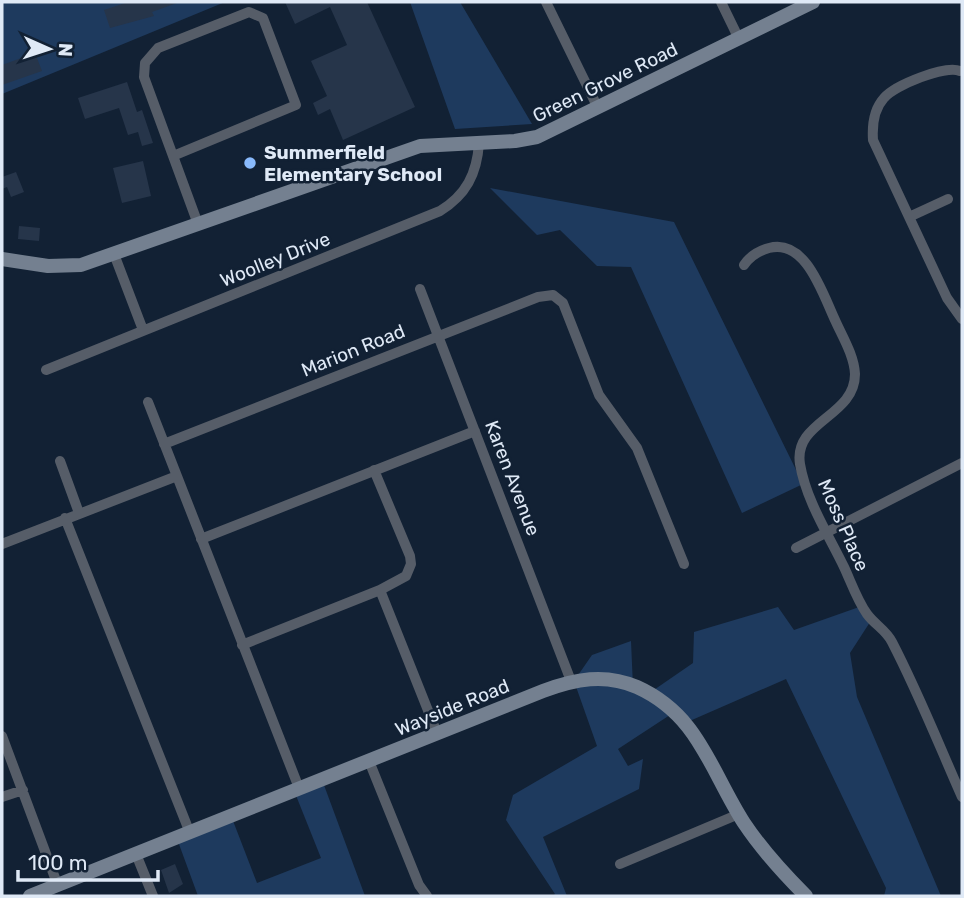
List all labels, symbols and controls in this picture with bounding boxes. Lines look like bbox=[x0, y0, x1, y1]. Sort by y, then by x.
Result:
north arrow bbox=[14, 14, 84, 84]
street label: Green Grove Road bbox=[529, 37, 681, 128]
text: N bbox=[54, 42, 77, 57]
place label: Summerfield Elementary School bbox=[264, 141, 442, 186]
marker: Summerfield Elementary School bbox=[242, 155, 258, 171]
street label: Woolley Drive bbox=[217, 227, 334, 292]
street label: Marion Road bbox=[298, 319, 408, 382]
street label: Karen Avenue bbox=[480, 417, 545, 539]
street label: Moss Place bbox=[813, 476, 874, 575]
street label: Wayside Road bbox=[392, 674, 513, 741]
scale bar bbox=[18, 838, 158, 882]
text: 100 m bbox=[28, 850, 87, 875]

